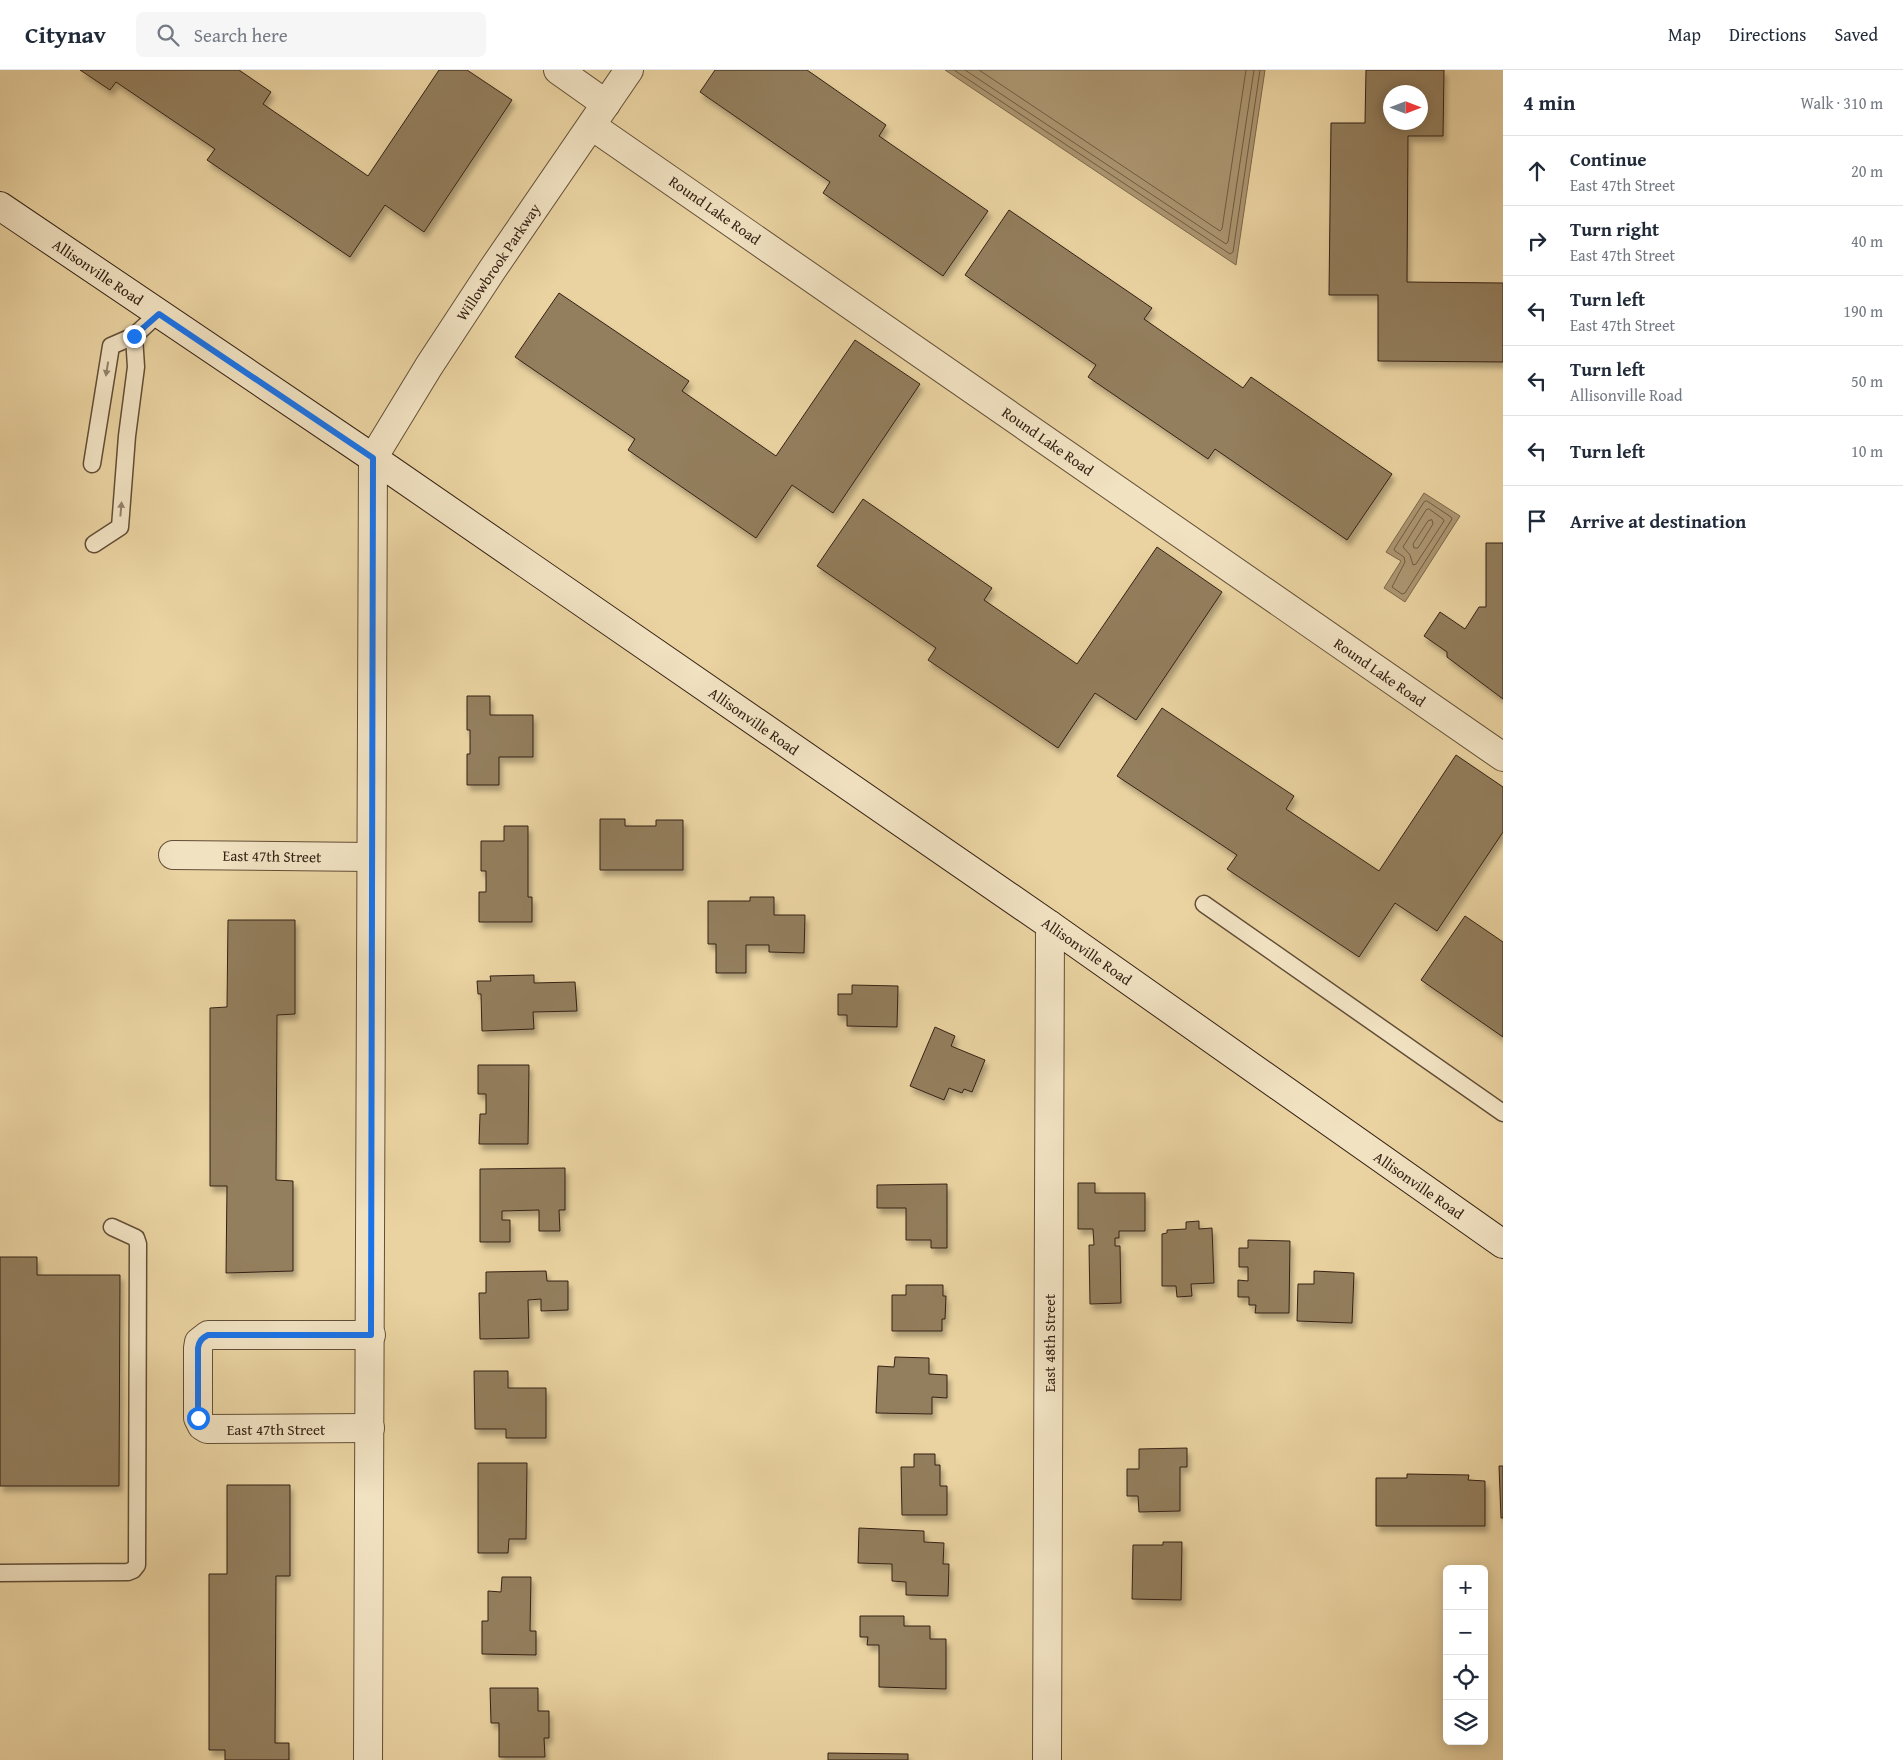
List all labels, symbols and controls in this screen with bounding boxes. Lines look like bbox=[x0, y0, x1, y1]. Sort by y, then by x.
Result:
search box bbox=[136, 12, 486, 57]
text: Citynav bbox=[25, 17, 106, 52]
icon: search bbox=[154, 21, 182, 49]
text: Search here bbox=[194, 21, 288, 49]
text: Map bbox=[1668, 21, 1701, 48]
text: Directions bbox=[1729, 21, 1806, 48]
text: Saved bbox=[1834, 21, 1878, 48]
north arrow bbox=[1383, 85, 1428, 130]
text: 4 min bbox=[1523, 87, 1575, 118]
text: Walk · 310 m bbox=[1800, 91, 1883, 115]
text: Continue bbox=[1570, 145, 1647, 173]
icon: ahead bbox=[1523, 157, 1551, 185]
text: 20 m bbox=[1851, 159, 1883, 183]
street label: Round Lake Road bbox=[665, 171, 765, 249]
text: East 47th Street bbox=[1570, 173, 1675, 197]
street label: Willowbrook Parkway bbox=[451, 199, 545, 325]
text: Turn right bbox=[1570, 215, 1659, 243]
icon: right bbox=[1523, 227, 1551, 255]
text: 40 m bbox=[1851, 229, 1883, 253]
street label: Allisonville Road bbox=[48, 234, 148, 310]
text: East 47th Street bbox=[1570, 243, 1675, 267]
text: Turn left bbox=[1570, 285, 1645, 313]
icon: left bbox=[1523, 297, 1551, 325]
text: 190 m bbox=[1843, 299, 1883, 323]
text: East 47th Street bbox=[1570, 313, 1675, 337]
route end bbox=[123, 325, 146, 348]
text: Turn left bbox=[1570, 355, 1645, 383]
one-way arrow bbox=[103, 361, 111, 377]
icon: left bbox=[1523, 367, 1551, 395]
text: 50 m bbox=[1851, 369, 1883, 393]
text: Allisonville Road bbox=[1570, 383, 1683, 407]
street label: Round Lake Road bbox=[998, 402, 1098, 480]
icon: left bbox=[1523, 437, 1551, 465]
text: Turn left bbox=[1570, 437, 1645, 465]
text: 10 m bbox=[1851, 439, 1883, 463]
one-way arrow bbox=[117, 501, 125, 517]
icon: arrive bbox=[1523, 507, 1551, 535]
text: Arrive at destination bbox=[1570, 507, 1746, 535]
street label: Round Lake Road bbox=[1330, 633, 1430, 711]
street label: Allisonville Road bbox=[705, 682, 803, 760]
street label: East 47th Street bbox=[222, 845, 322, 867]
street label: Allisonville Road bbox=[1038, 912, 1136, 990]
street label: Allisonville Road bbox=[1370, 1146, 1468, 1224]
street label: East 48th Street bbox=[1039, 1293, 1060, 1392]
route start bbox=[187, 1407, 210, 1430]
street label: East 47th Street bbox=[227, 1419, 326, 1440]
map controls bbox=[1443, 1565, 1488, 1745]
button: + bbox=[1443, 1565, 1488, 1610]
button: − bbox=[1443, 1610, 1488, 1655]
button: locate bbox=[1443, 1655, 1488, 1700]
button: layers bbox=[1443, 1700, 1488, 1745]

